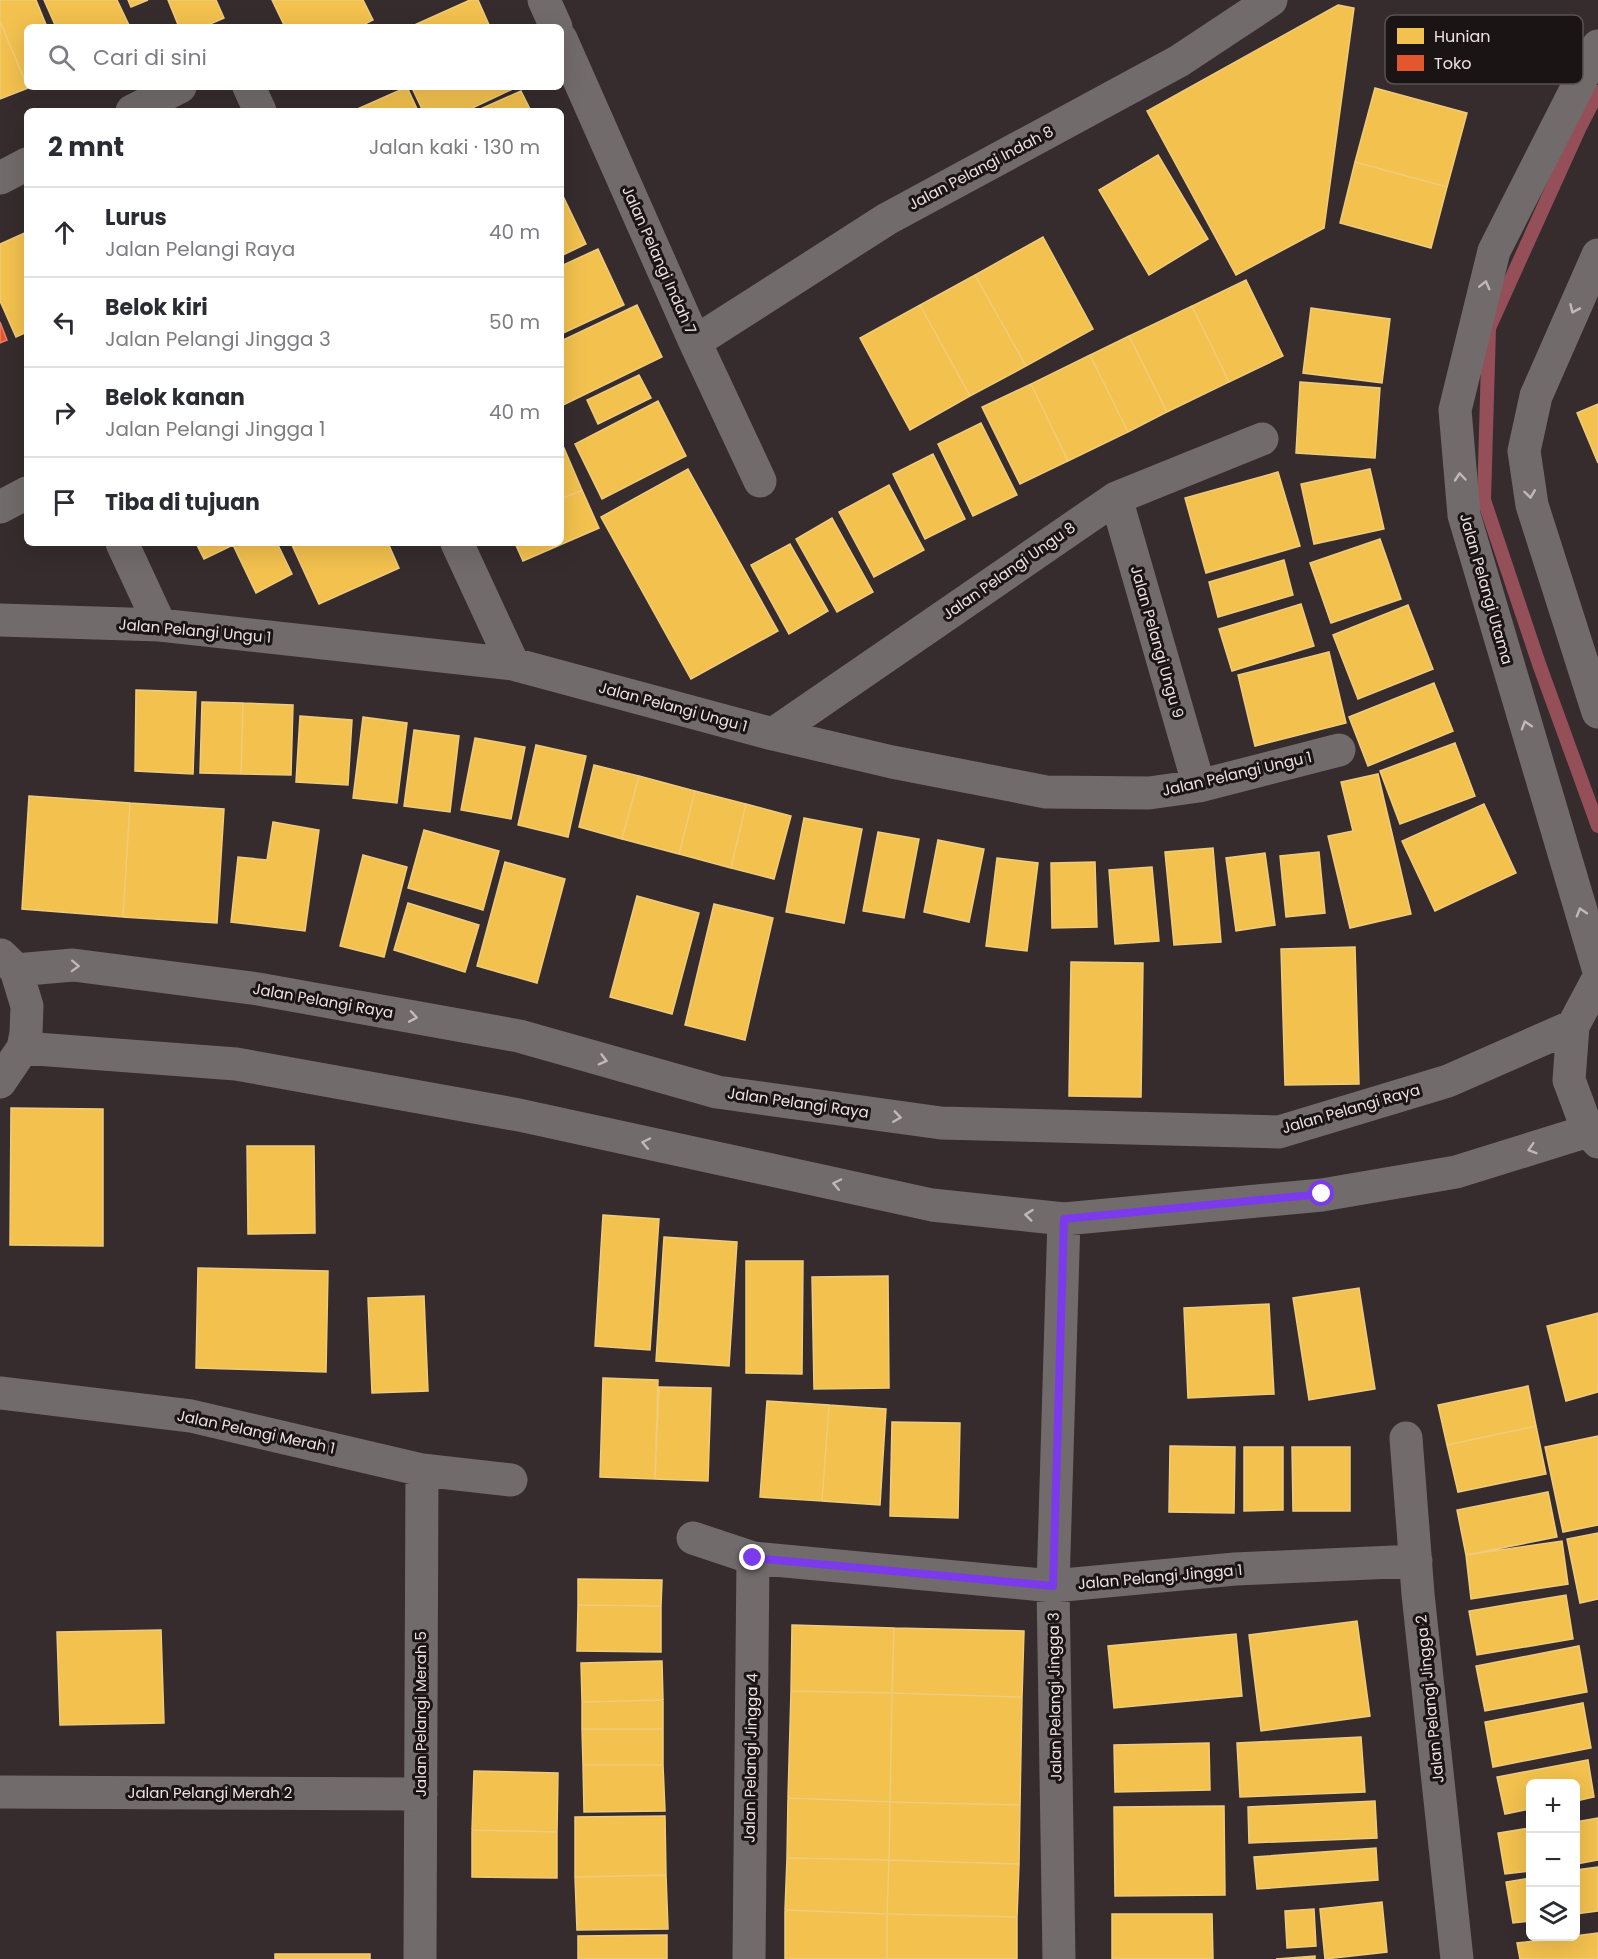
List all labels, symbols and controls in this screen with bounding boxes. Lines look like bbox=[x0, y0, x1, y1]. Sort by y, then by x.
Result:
legend bbox=[1385, 15, 1583, 84]
search box bbox=[24, 24, 564, 90]
text: Hunian bbox=[1434, 25, 1491, 48]
icon: search bbox=[45, 41, 78, 74]
text: Cari di sini bbox=[93, 42, 207, 73]
text: Toko bbox=[1434, 52, 1471, 75]
street label: Jalan Pelangi Indah 8 bbox=[905, 120, 1057, 215]
text: 2 mnt bbox=[48, 129, 124, 165]
text: Jalan kaki · 130 m bbox=[369, 133, 540, 161]
street label: Jalan Pelangi Indah 7 bbox=[617, 182, 702, 337]
text: Lurus bbox=[105, 202, 167, 233]
icon: ahead bbox=[48, 216, 81, 249]
text: 40 m bbox=[489, 218, 540, 246]
text: Jalan Pelangi Raya bbox=[105, 235, 295, 263]
one-way arrow bbox=[1478, 281, 1491, 291]
text: Belok kiri bbox=[105, 292, 208, 323]
one-way arrow bbox=[1570, 302, 1582, 313]
icon: left bbox=[48, 306, 81, 339]
text: 50 m bbox=[489, 308, 540, 336]
text: Jalan Pelangi Jingga 3 bbox=[105, 325, 331, 353]
text: Belok kanan bbox=[105, 382, 245, 413]
icon: right bbox=[48, 396, 81, 429]
text: 40 m bbox=[489, 398, 540, 426]
text: Jalan Pelangi Jingga 1 bbox=[105, 415, 325, 443]
one-way arrow bbox=[1454, 472, 1467, 481]
icon: arrive bbox=[48, 486, 81, 519]
text: Tiba di tujuan bbox=[105, 487, 260, 518]
one-way arrow bbox=[1524, 489, 1536, 499]
street label: Jalan Pelangi Utama bbox=[1455, 511, 1518, 667]
street label: Jalan Pelangi Ungu 8 bbox=[938, 517, 1079, 624]
street label: Jalan Pelangi Ungu 9 bbox=[1126, 563, 1189, 721]
street label: Jalan Pelangi Ungu 1 bbox=[118, 613, 272, 648]
street label: Jalan Pelangi Ungu 1 bbox=[596, 677, 750, 736]
one-way arrow bbox=[1521, 720, 1533, 731]
street label: Jalan Pelangi Ungu 1 bbox=[1160, 746, 1314, 801]
one-way arrow bbox=[1576, 907, 1588, 918]
one-way arrow bbox=[70, 960, 79, 973]
street label: Jalan Pelangi Raya bbox=[251, 978, 395, 1023]
one-way arrow bbox=[407, 1010, 417, 1023]
one-way arrow bbox=[597, 1053, 608, 1065]
street label: Jalan Pelangi Raya bbox=[1279, 1079, 1422, 1138]
street label: Jalan Pelangi Raya bbox=[726, 1082, 870, 1123]
one-way arrow bbox=[892, 1110, 901, 1122]
one-way arrow bbox=[642, 1137, 652, 1150]
one-way arrow bbox=[1527, 1141, 1538, 1154]
one-way arrow bbox=[832, 1179, 842, 1192]
route start bbox=[1308, 1180, 1334, 1206]
one-way arrow bbox=[1025, 1209, 1034, 1222]
street label: Jalan Pelangi Merah 1 bbox=[175, 1404, 337, 1459]
route end bbox=[739, 1544, 765, 1570]
street label: Jalan Pelangi Jingga 1 bbox=[1077, 1559, 1243, 1594]
street label: Jalan Pelangi Jingga 3 bbox=[1043, 1612, 1066, 1782]
street label: Jalan Pelangi Jingga 2 bbox=[1410, 1614, 1449, 1784]
street label: Jalan Pelangi Merah 5 bbox=[410, 1631, 431, 1797]
street label: Jalan Pelangi Jingga 4 bbox=[739, 1673, 762, 1843]
map controls bbox=[1526, 1779, 1580, 1941]
button: + bbox=[1526, 1779, 1580, 1833]
street label: Jalan Pelangi Merah 2 bbox=[128, 1782, 292, 1803]
button: − bbox=[1526, 1833, 1580, 1887]
button: layers bbox=[1526, 1887, 1580, 1941]

